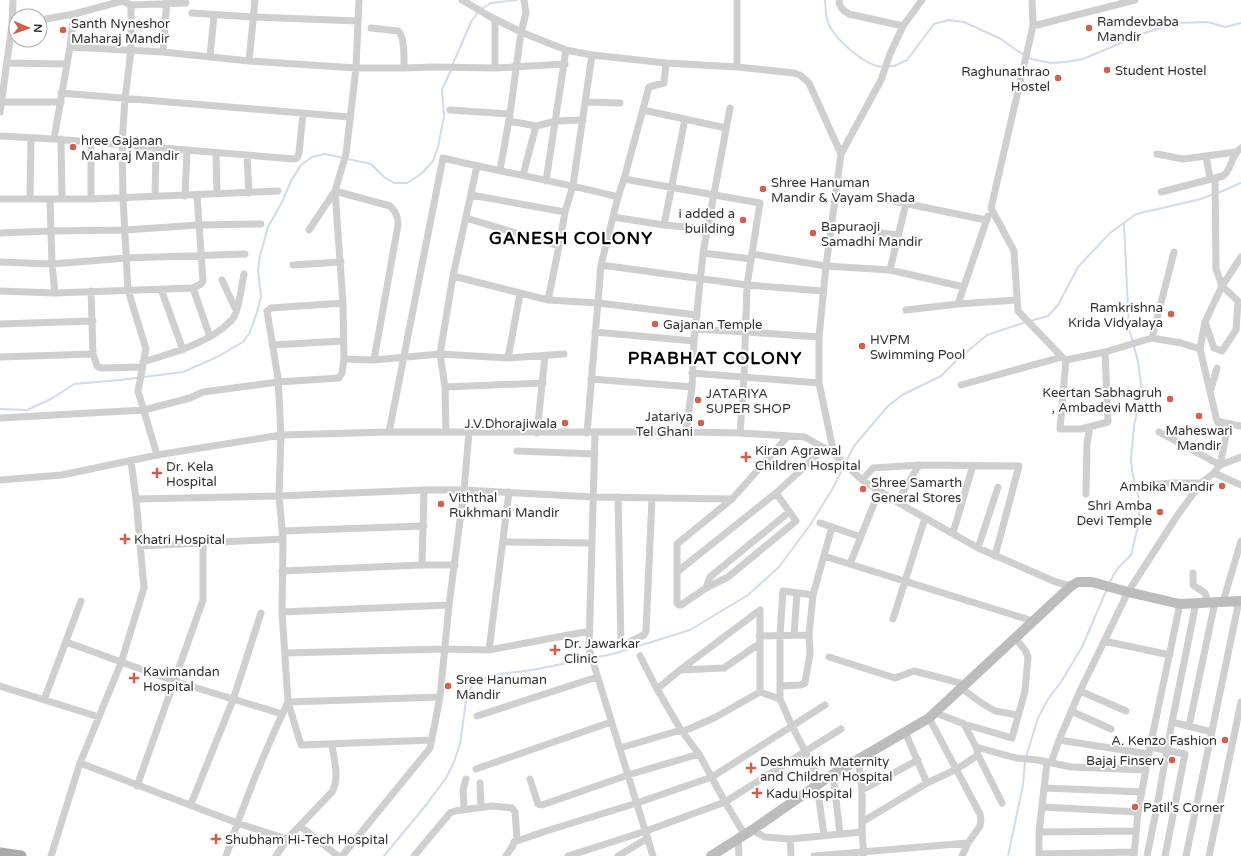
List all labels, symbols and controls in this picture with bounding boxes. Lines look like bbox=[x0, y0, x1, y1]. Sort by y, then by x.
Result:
north arrow bbox=[8, 8, 48, 48]
place label: Ramdevbaba Mandir bbox=[1097, 14, 1179, 45]
place label: Santh Nyneshor Maharaj Mandir bbox=[71, 16, 170, 47]
marker: Ramdevbaba Mandir bbox=[1084, 23, 1094, 33]
text: N bbox=[31, 24, 44, 33]
marker: Santh Nyneshor Maharaj Mandir bbox=[58, 25, 68, 35]
place label: Student Hostel bbox=[1115, 63, 1206, 79]
place label: Raghunathrao Hostel bbox=[961, 64, 1050, 95]
marker: Student Hostel bbox=[1102, 65, 1112, 75]
marker: Raghunathrao Hostel bbox=[1053, 73, 1063, 83]
place label: hree Gajanan Maharaj Mandir bbox=[81, 133, 179, 164]
marker: hree Gajanan Maharaj Mandir bbox=[68, 142, 78, 152]
place label: Shree Hanuman Mandir & Vayam Shada bbox=[771, 175, 915, 206]
marker: Shree Hanuman Mandir & Vayam Shada bbox=[758, 184, 768, 194]
place label: i added a building bbox=[678, 206, 735, 237]
marker: i added a building bbox=[738, 215, 748, 225]
place label: Bapuraoji Samadhi Mandir bbox=[821, 219, 923, 250]
district label: GANESH COLONY bbox=[489, 228, 653, 249]
marker: Bapuraoji Samadhi Mandir bbox=[808, 228, 818, 238]
place label: Ramkrishna Krida Vidyalaya bbox=[1068, 300, 1163, 331]
marker: Ramkrishna Krida Vidyalaya bbox=[1166, 309, 1176, 319]
place label: Gajanan Temple bbox=[663, 317, 762, 333]
marker: Gajanan Temple bbox=[650, 319, 660, 329]
place label: HVPM Swimming Pool bbox=[870, 332, 965, 363]
marker: HVPM Swimming Pool bbox=[857, 341, 867, 351]
district label: PRABHAT COLONY bbox=[628, 348, 802, 369]
place label: Keertan Sabhagruh , Ambadevi Matth bbox=[1042, 385, 1162, 416]
place label: JATARIYA SUPER SHOP bbox=[706, 386, 791, 417]
marker: Keertan Sabhagruh , Ambadevi Matth bbox=[1165, 394, 1175, 404]
marker: JATARIYA SUPER SHOP bbox=[693, 395, 703, 405]
place label: Jatariya Tel Ghani bbox=[636, 409, 693, 440]
marker: Maheswari Mandir bbox=[1194, 411, 1204, 421]
place label: J.V.Dhorajiwala bbox=[465, 416, 557, 432]
marker: J.V.Dhorajiwala bbox=[560, 418, 570, 428]
marker: Jatariya Tel Ghani bbox=[696, 418, 706, 428]
place label: Maheswari Mandir bbox=[1165, 423, 1233, 454]
place label: Kiran Agrawal Children Hospital bbox=[755, 443, 861, 474]
marker: Kiran Agrawal Children Hospital bbox=[740, 451, 752, 463]
place label: Dr. Kela Hospital bbox=[166, 459, 217, 490]
marker: Dr. Kela Hospital bbox=[151, 467, 163, 479]
place label: Shree Samarth General Stores bbox=[871, 475, 962, 506]
place label: Ambika Mandir bbox=[1119, 479, 1214, 495]
marker: Ambika Mandir bbox=[1217, 481, 1227, 491]
marker: Shree Samarth General Stores bbox=[858, 484, 868, 494]
place label: Viththal Rukhmani Mandir bbox=[449, 490, 559, 521]
place label: Shri Amba Devi Temple bbox=[1077, 498, 1152, 529]
marker: Viththal Rukhmani Mandir bbox=[436, 499, 446, 509]
marker: Shri Amba Devi Temple bbox=[1155, 507, 1165, 517]
place label: Khatri Hospital bbox=[134, 532, 225, 548]
marker: Khatri Hospital bbox=[119, 533, 131, 545]
place label: Dr. Jawarkar Clinic bbox=[564, 636, 640, 667]
marker: Dr. Jawarkar Clinic bbox=[549, 644, 561, 656]
place label: Kavimandan Hospital bbox=[143, 664, 220, 695]
marker: Kavimandan Hospital bbox=[128, 672, 140, 684]
place label: Sree Hanuman Mandir bbox=[456, 672, 547, 703]
marker: Sree Hanuman Mandir bbox=[443, 681, 453, 691]
place label: A. Kenzo Fashion bbox=[1111, 733, 1217, 749]
marker: A. Kenzo Fashion bbox=[1220, 735, 1230, 745]
place label: Bajaj Finserv bbox=[1086, 753, 1164, 769]
place label: Deshmukh Maternity and Children Hospital bbox=[760, 754, 893, 785]
marker: Bajaj Finserv bbox=[1167, 755, 1177, 765]
marker: Deshmukh Maternity and Children Hospital bbox=[745, 762, 757, 774]
place label: Kadu Hospital bbox=[766, 786, 852, 802]
marker: Kadu Hospital bbox=[751, 787, 763, 799]
place label: Patil's Corner bbox=[1143, 800, 1224, 816]
marker: Patil's Corner bbox=[1130, 802, 1140, 812]
place label: Shubham Hi-Tech Hospital bbox=[225, 832, 388, 848]
marker: Shubham Hi-Tech Hospital bbox=[210, 833, 222, 845]

